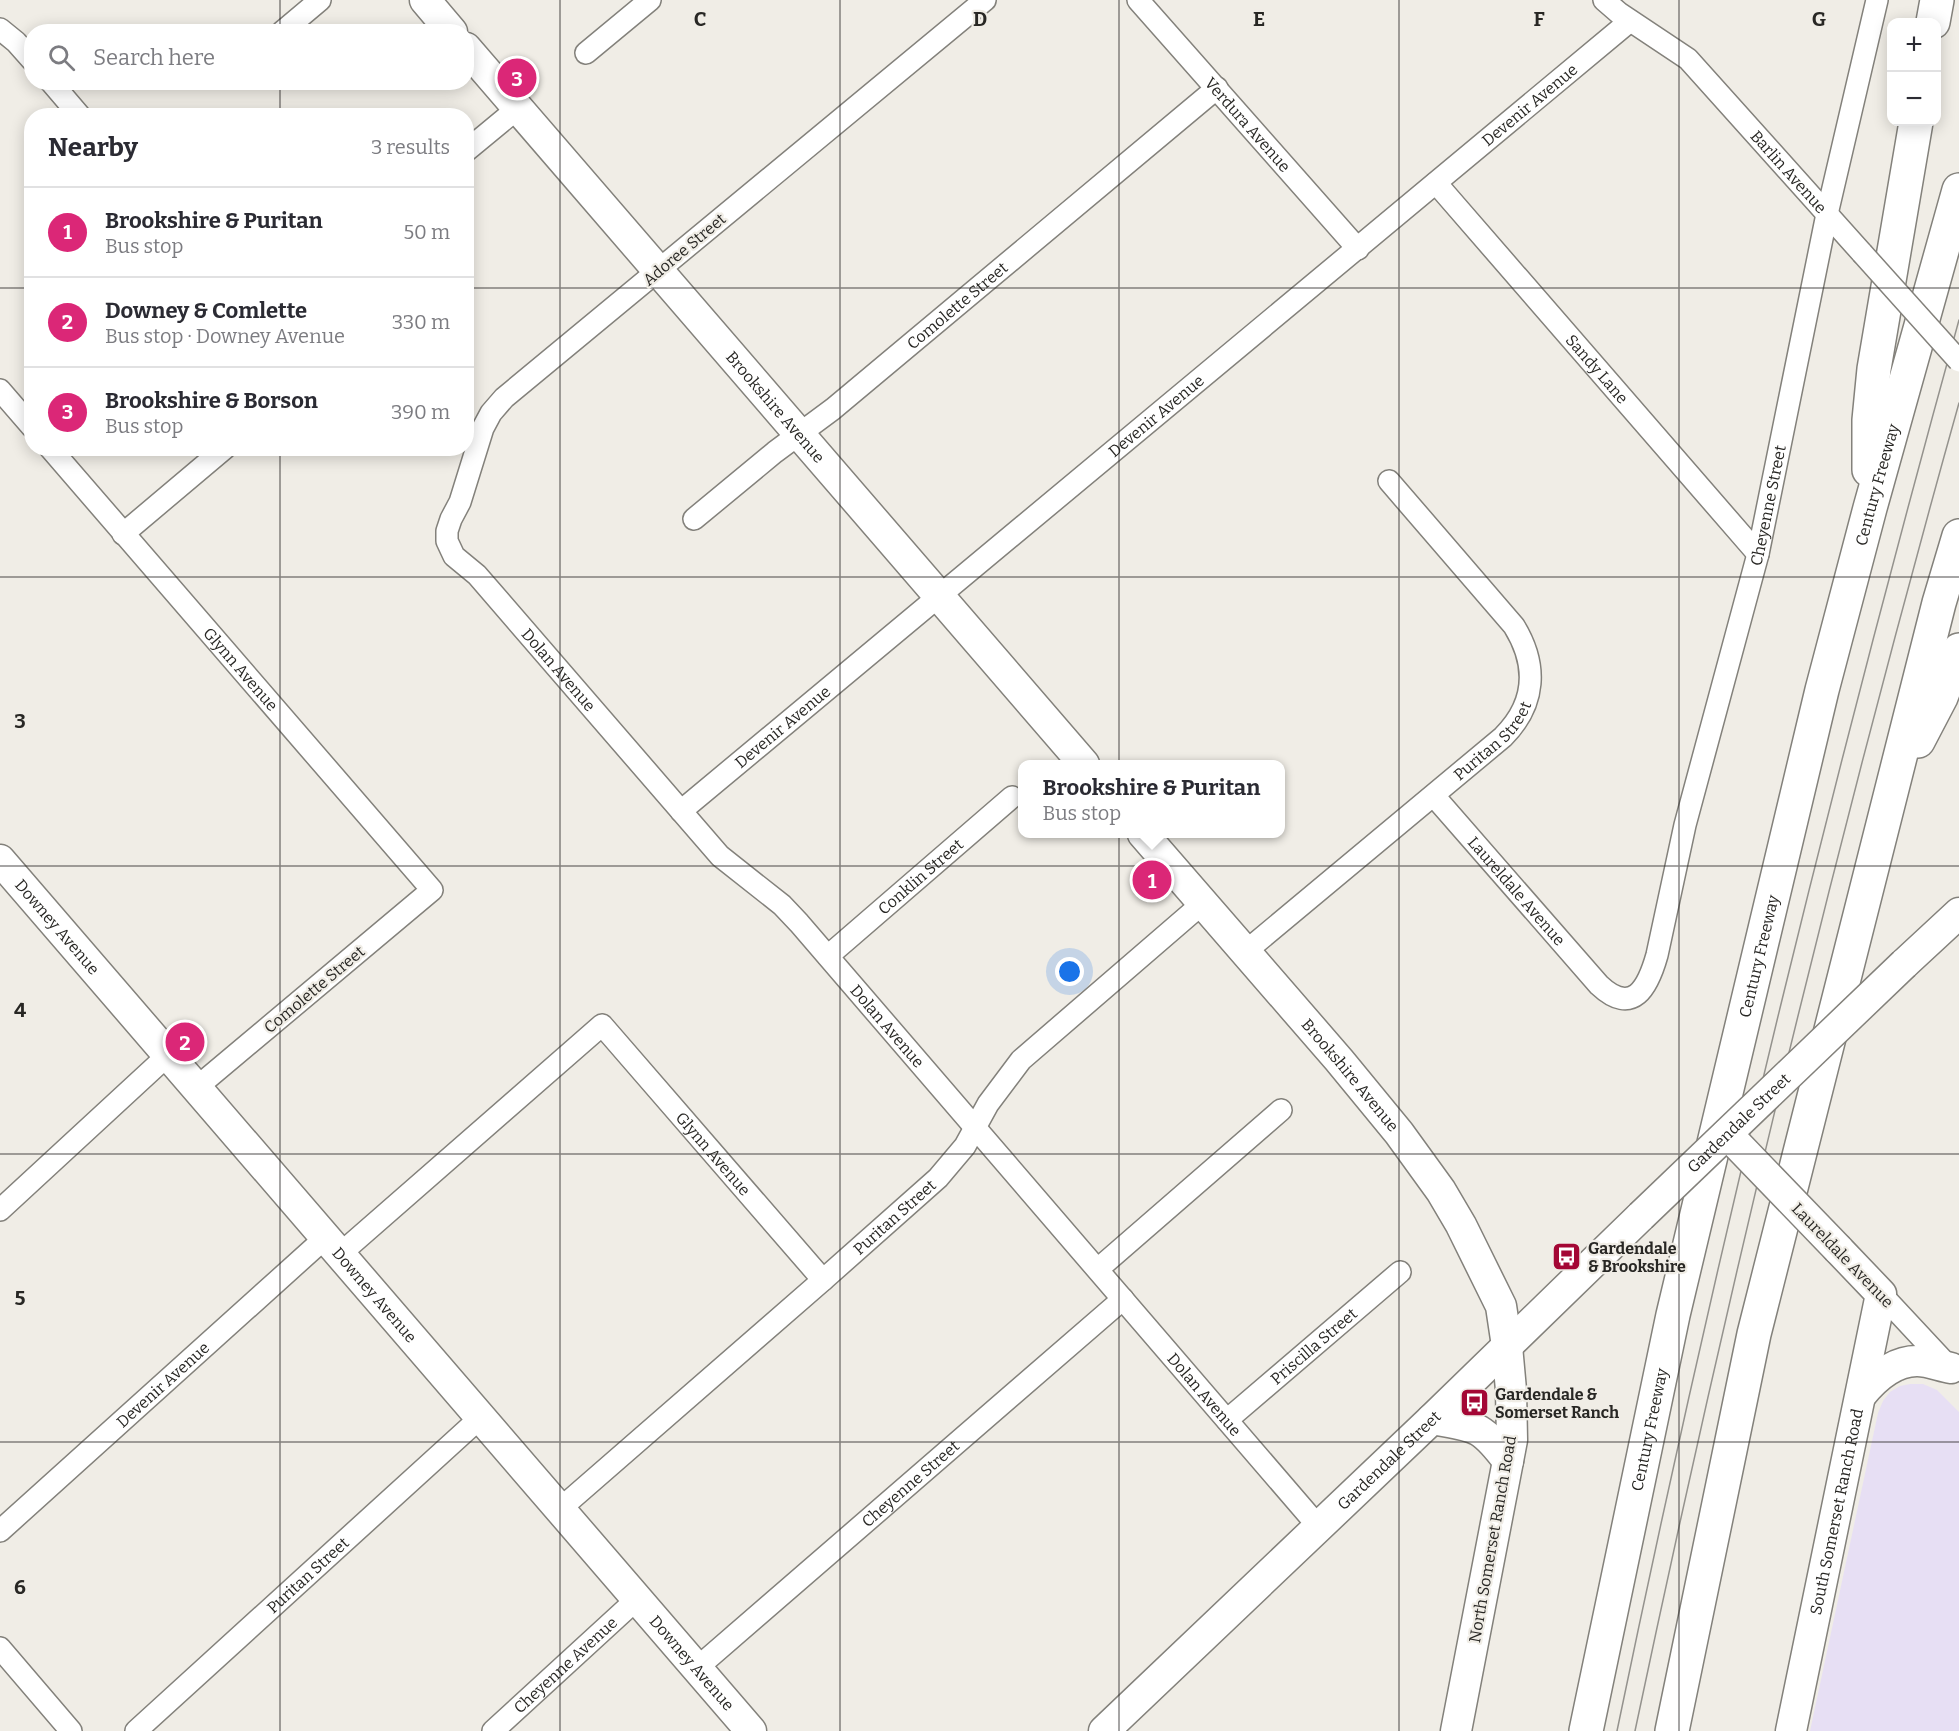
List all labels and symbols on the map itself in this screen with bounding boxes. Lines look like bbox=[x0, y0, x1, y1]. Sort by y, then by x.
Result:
text: C bbox=[694, 7, 706, 31]
text: D bbox=[973, 7, 987, 31]
text: E bbox=[1253, 7, 1265, 31]
text: F bbox=[1533, 7, 1545, 31]
text: G bbox=[1812, 7, 1826, 31]
pin: 3 bbox=[498, 56, 536, 100]
street label: Devenir Avenue bbox=[1478, 60, 1581, 150]
street label: Verdura Avenue bbox=[1201, 74, 1294, 176]
street label: Barlin Avenue bbox=[1747, 127, 1831, 217]
street label: Adoree Street bbox=[639, 209, 730, 290]
street label: Comolette Street bbox=[903, 258, 1012, 353]
street label: Sandy Lane bbox=[1562, 331, 1632, 408]
street label: Brookshire Avenue bbox=[722, 348, 829, 467]
street label: Devenir Avenue bbox=[1105, 371, 1208, 461]
street label: Century Freeway bbox=[1851, 421, 1903, 548]
street label: Cheyenne Street bbox=[1746, 443, 1790, 568]
street label: Glynn Avenue bbox=[199, 624, 282, 715]
street label: Dolan Avenue bbox=[517, 625, 599, 715]
street label: Devenir Avenue bbox=[731, 682, 834, 772]
street label: Puritan Street bbox=[1450, 699, 1535, 784]
text: 3 bbox=[14, 709, 26, 733]
street label: Laureldale Avenue bbox=[1464, 833, 1569, 950]
street label: Conklin Street bbox=[874, 835, 967, 918]
pin: 1 bbox=[1132, 858, 1172, 902]
street label: Downey Avenue bbox=[11, 876, 103, 978]
street label: Century Freeway bbox=[1735, 892, 1783, 1019]
street label: Comolette Street bbox=[260, 942, 369, 1037]
your location bbox=[1055, 957, 1084, 986]
street label: Dolan Avenue bbox=[846, 981, 928, 1072]
text: 4 bbox=[14, 998, 26, 1022]
street label: Brookshire Avenue bbox=[1298, 1015, 1403, 1135]
pin: 2 bbox=[166, 1020, 204, 1064]
street label: Gardendale Street bbox=[1683, 1069, 1794, 1177]
street label: Glynn Avenue bbox=[672, 1108, 754, 1199]
street label: Puritan Street bbox=[849, 1175, 940, 1259]
street label: Laureldale Avenue bbox=[1788, 1199, 1897, 1312]
place label: Gardendale & Brookshire bbox=[1588, 1239, 1686, 1276]
bus stop icon: Gardendale & Brookshire bbox=[1551, 1241, 1583, 1273]
street label: Downey Avenue bbox=[328, 1244, 421, 1347]
text: 5 bbox=[15, 1286, 26, 1310]
street label: Priscilla Street bbox=[1267, 1304, 1361, 1388]
street label: Devenir Avenue bbox=[113, 1338, 213, 1431]
street label: Dolan Avenue bbox=[1163, 1349, 1245, 1440]
street label: Century Freeway bbox=[1627, 1366, 1672, 1493]
place label: Gardendale & Somerset Ranch bbox=[1495, 1385, 1619, 1422]
bus stop icon: Gardendale & Somerset Ranch bbox=[1458, 1387, 1490, 1419]
street label: South Somerset Ranch Road bbox=[1806, 1406, 1867, 1617]
street label: Gardendale Street bbox=[1334, 1407, 1445, 1514]
street label: North Somerset Ranch Road bbox=[1465, 1433, 1520, 1644]
street label: Cheyenne Street bbox=[858, 1436, 963, 1531]
street label: Puritan Street bbox=[263, 1533, 353, 1617]
text: 6 bbox=[14, 1575, 26, 1599]
street label: Downey Avenue bbox=[646, 1612, 738, 1715]
street label: Cheyenne Avenue bbox=[510, 1613, 621, 1717]

